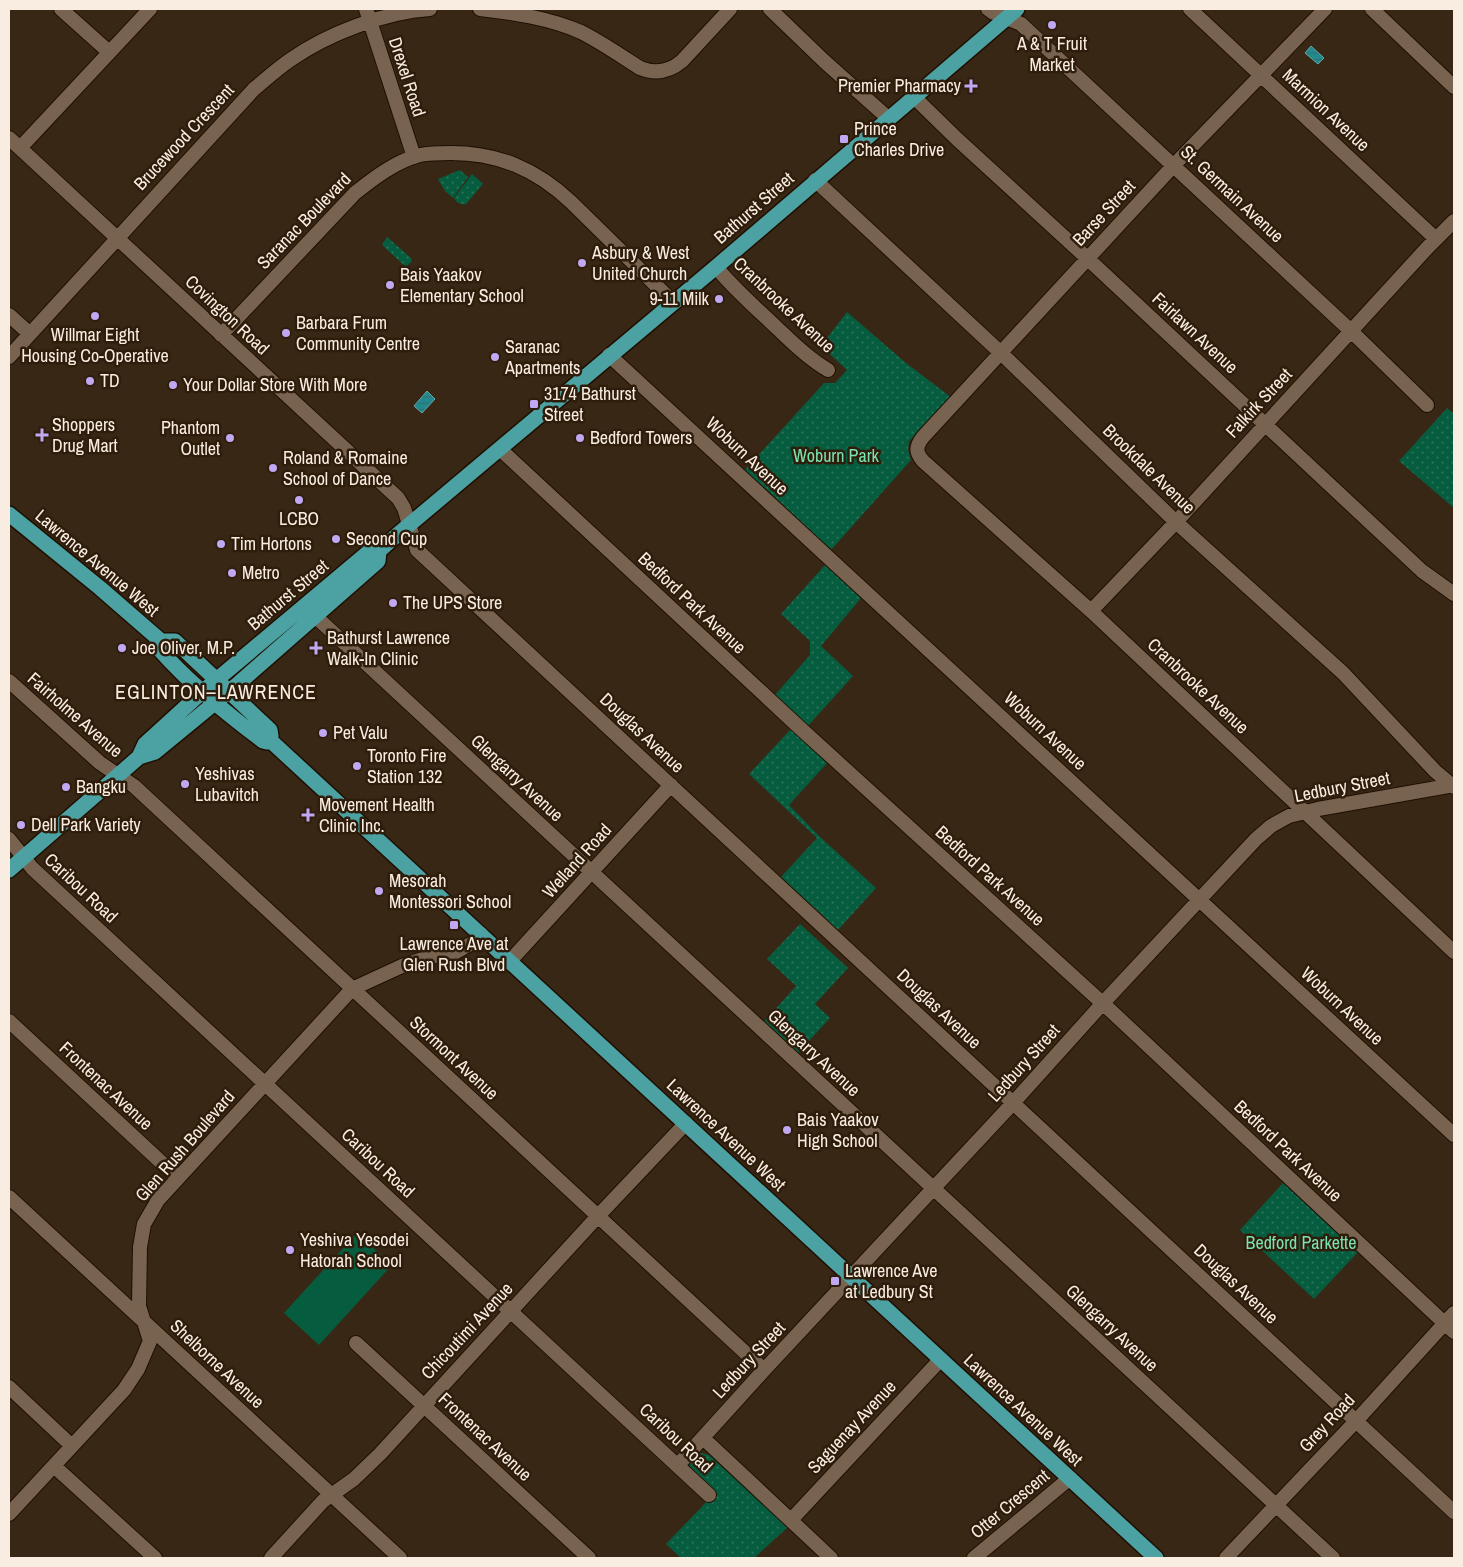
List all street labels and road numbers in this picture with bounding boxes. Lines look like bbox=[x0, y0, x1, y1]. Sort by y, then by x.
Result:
street label: Drexel Road bbox=[383, 34, 432, 120]
street label: Marmion Avenue bbox=[1277, 63, 1376, 157]
street label: Brucewood Crescent bbox=[128, 78, 239, 195]
street label: St. Germain Avenue bbox=[1175, 139, 1289, 248]
street label: Bathurst Street bbox=[708, 166, 799, 249]
street label: Saranac Boulevard bbox=[251, 167, 356, 274]
street label: Barse Street bbox=[1067, 174, 1141, 251]
street label: Cranbrooke Avenue bbox=[728, 251, 840, 358]
street label: Covington Road bbox=[180, 269, 275, 360]
street label: Fairlawn Avenue bbox=[1147, 286, 1244, 379]
street label: Falkirk Street bbox=[1220, 362, 1297, 443]
street label: Woburn Avenue bbox=[701, 411, 794, 500]
street label: Brookdale Avenue bbox=[1098, 418, 1201, 519]
street label: Lawrence Avenue West bbox=[30, 503, 165, 622]
street label: Bedford Park Avenue bbox=[633, 546, 752, 659]
street label: Bathurst Street bbox=[242, 553, 333, 636]
street label: Cranbrooke Avenue bbox=[1142, 632, 1254, 739]
street label: Fairholme Avenue bbox=[22, 666, 128, 763]
street label: Woburn Avenue bbox=[999, 686, 1092, 775]
street label: Douglas Avenue bbox=[595, 687, 690, 778]
street label: Glengarry Avenue bbox=[466, 728, 569, 827]
street label: Ledbury Street bbox=[1292, 765, 1392, 808]
street label: Welland Road bbox=[536, 818, 617, 903]
street label: Bedford Park Avenue bbox=[930, 820, 1050, 932]
street label: Caribou Road bbox=[39, 847, 123, 928]
street label: Woburn Avenue bbox=[1296, 961, 1389, 1050]
street label: Douglas Avenue bbox=[892, 963, 987, 1054]
street label: Glengarry Avenue bbox=[763, 1003, 866, 1102]
street label: Stormont Avenue bbox=[404, 1010, 504, 1105]
street label: Ledbury Street bbox=[982, 1018, 1065, 1107]
street label: Frontenac Avenue bbox=[54, 1036, 159, 1136]
street label: Lawrence Avenue West bbox=[661, 1073, 791, 1196]
street label: Glen Rush Boulevard bbox=[129, 1085, 240, 1207]
street label: Bedford Park Avenue bbox=[1229, 1094, 1348, 1207]
street label: Caribou Road bbox=[336, 1122, 420, 1203]
street label: Douglas Avenue bbox=[1189, 1238, 1284, 1329]
street label: Chicoutimi Avenue bbox=[415, 1277, 518, 1385]
street label: Glengarry Avenue bbox=[1061, 1278, 1164, 1377]
street label: Shelborne Avenue bbox=[165, 1313, 270, 1414]
street label: Ledbury Street bbox=[706, 1316, 791, 1404]
street label: Lawrence Avenue West bbox=[958, 1348, 1088, 1471]
street label: Saguenay Avenue bbox=[802, 1374, 902, 1479]
street label: Frontenac Avenue bbox=[433, 1387, 538, 1487]
street label: Grey Road bbox=[1293, 1388, 1360, 1457]
street label: Caribou Road bbox=[634, 1397, 718, 1478]
street label: Otter Crescent bbox=[965, 1463, 1054, 1544]

